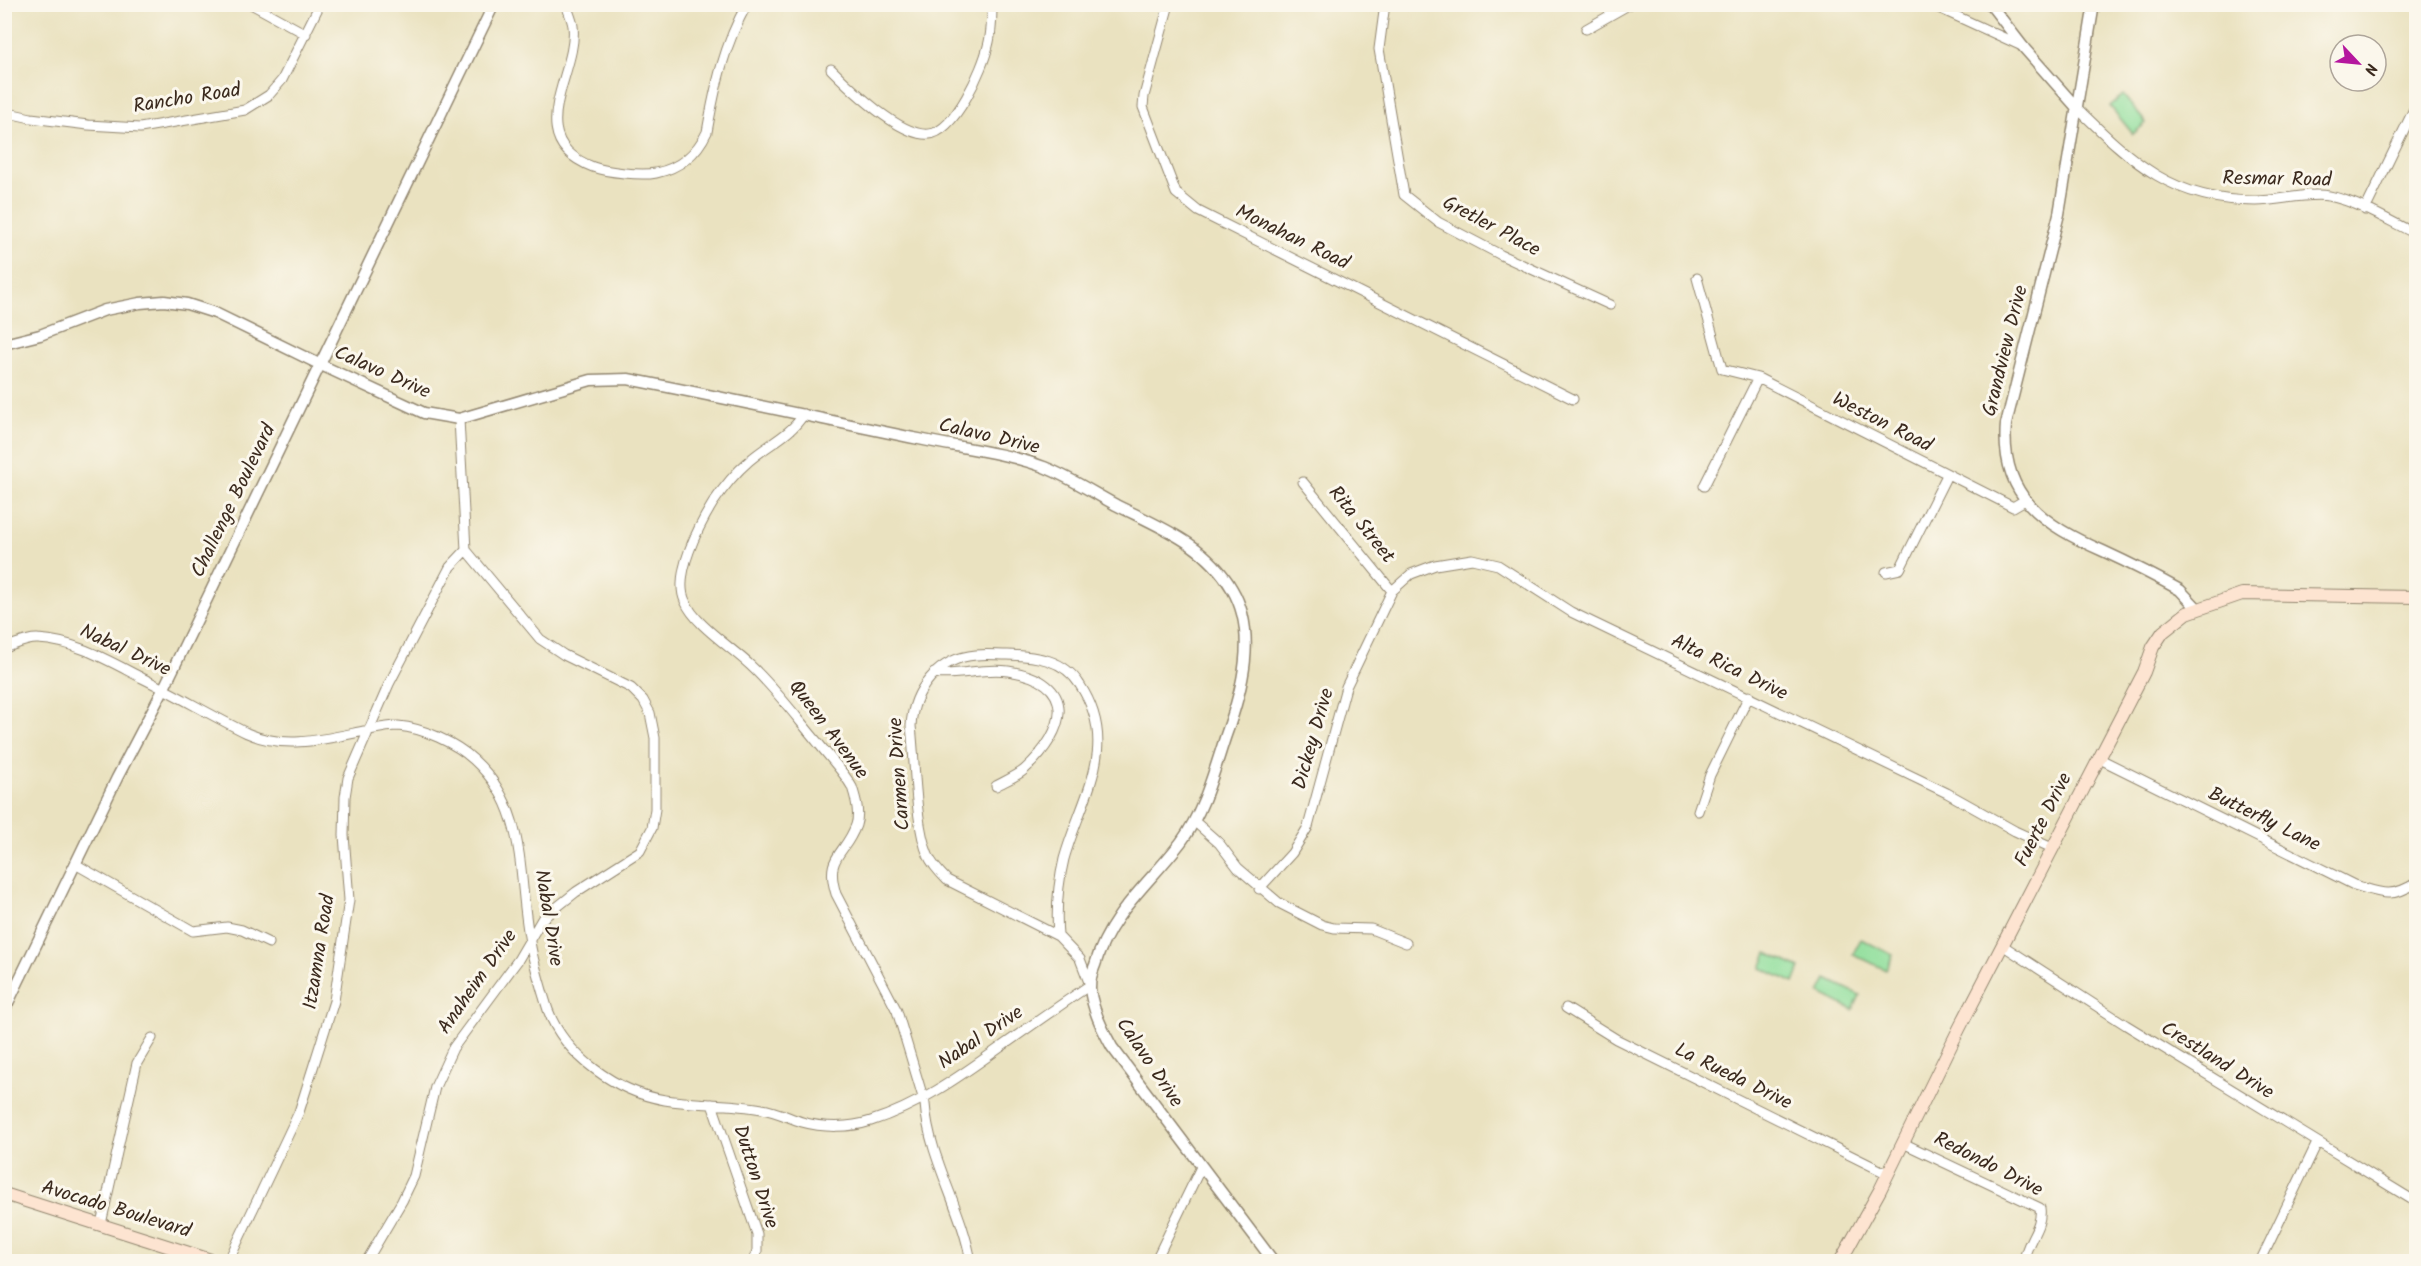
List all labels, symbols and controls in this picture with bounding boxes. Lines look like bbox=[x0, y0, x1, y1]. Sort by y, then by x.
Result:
north arrow bbox=[2328, 33, 2388, 93]
text: N bbox=[2357, 59, 2384, 79]
street label: Rancho Road bbox=[131, 75, 244, 123]
street label: Resmar Road bbox=[2222, 163, 2333, 197]
street label: Gretler Place bbox=[1436, 188, 1546, 266]
street label: Monahan Road bbox=[1229, 196, 1356, 280]
street label: Grandview Drive bbox=[1974, 282, 2038, 420]
street label: Calavo Drive bbox=[328, 337, 436, 409]
street label: Weston Road bbox=[1826, 384, 1939, 462]
street label: Calavo Drive bbox=[935, 410, 1043, 464]
street label: Challenge Boulevard bbox=[183, 418, 286, 583]
street label: Rita Street bbox=[1320, 479, 1403, 571]
street label: Nabal Drive bbox=[74, 616, 176, 686]
street label: Alta Rica Drive bbox=[1665, 626, 1793, 710]
street label: Queen Avenue bbox=[780, 673, 876, 787]
street label: Dickey Drive bbox=[1284, 685, 1344, 793]
street label: Carmen Drive bbox=[880, 716, 920, 832]
street label: Fuerte Drive bbox=[2007, 767, 2081, 873]
street label: Butterfly Lane bbox=[2202, 779, 2326, 861]
street label: Nabal Drive bbox=[525, 867, 571, 969]
street label: Itzamna Road bbox=[295, 891, 345, 1012]
street label: Anaheim Drive bbox=[430, 923, 526, 1041]
street label: Nabal Drive bbox=[932, 997, 1030, 1079]
street label: Calavo Drive bbox=[1107, 1011, 1191, 1115]
street label: Crestland Drive bbox=[2154, 1013, 2280, 1109]
street label: La Rueda Drive bbox=[1669, 1035, 1797, 1119]
street label: Dutton Drive bbox=[723, 1121, 787, 1233]
street label: Redondo Drive bbox=[1928, 1124, 2048, 1206]
street label: Avocado Boulevard bbox=[37, 1172, 196, 1248]

